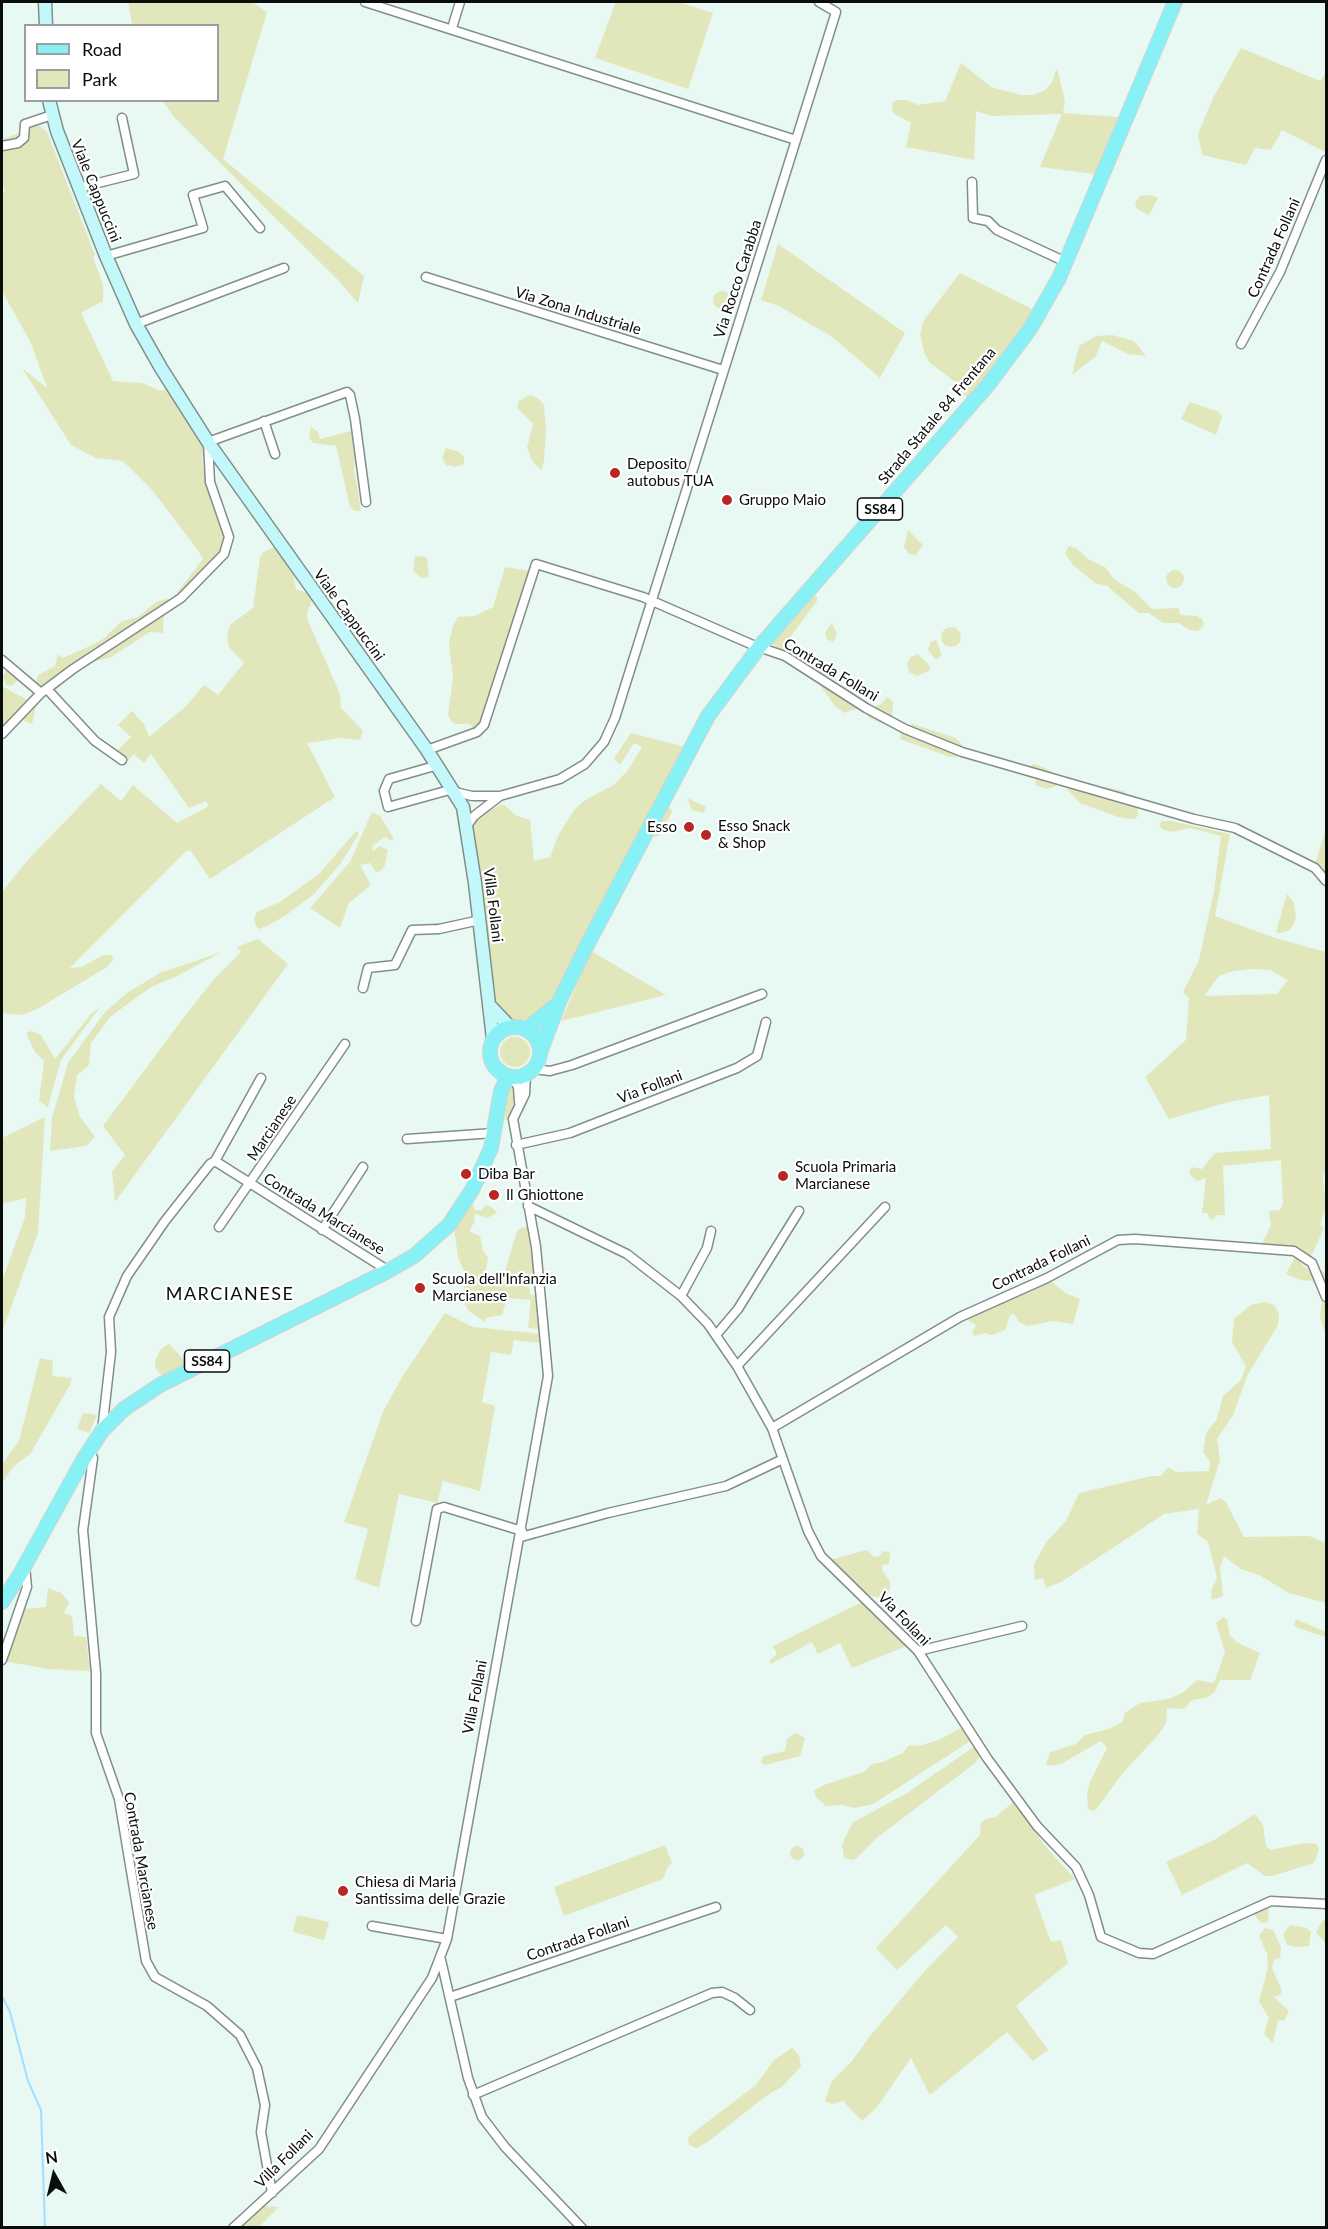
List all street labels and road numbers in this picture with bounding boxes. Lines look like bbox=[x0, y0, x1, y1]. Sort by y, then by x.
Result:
street label: Viale Cappuccini bbox=[67, 137, 125, 245]
street label: Contrada Follani bbox=[1244, 195, 1304, 301]
street label: Via Rocco Carabba bbox=[710, 218, 766, 340]
street label: Via Zona Industriale bbox=[513, 283, 643, 339]
street label: Strada Statale 84 Frentana bbox=[874, 344, 1000, 488]
road number: SS84 bbox=[858, 498, 902, 520]
street label: Viale Cappuccini bbox=[310, 566, 388, 664]
street label: Contrada Follani bbox=[780, 635, 882, 705]
street label: Villa Follani bbox=[479, 867, 507, 943]
street label: Via Follani bbox=[615, 1066, 685, 1108]
street label: Marcianese bbox=[244, 1092, 300, 1164]
street label: Contrada Marcianese bbox=[260, 1169, 388, 1259]
street label: Contrada Follani bbox=[989, 1231, 1093, 1295]
road number: SS84 bbox=[184, 1350, 230, 1372]
street label: Via Follani bbox=[874, 1588, 934, 1650]
street label: Villa Follani bbox=[459, 1658, 491, 1736]
street label: Contrada Marcianese bbox=[120, 1791, 162, 1931]
street label: Contrada Follani bbox=[524, 1913, 632, 1965]
street label: Villa Follani bbox=[251, 2126, 317, 2192]

